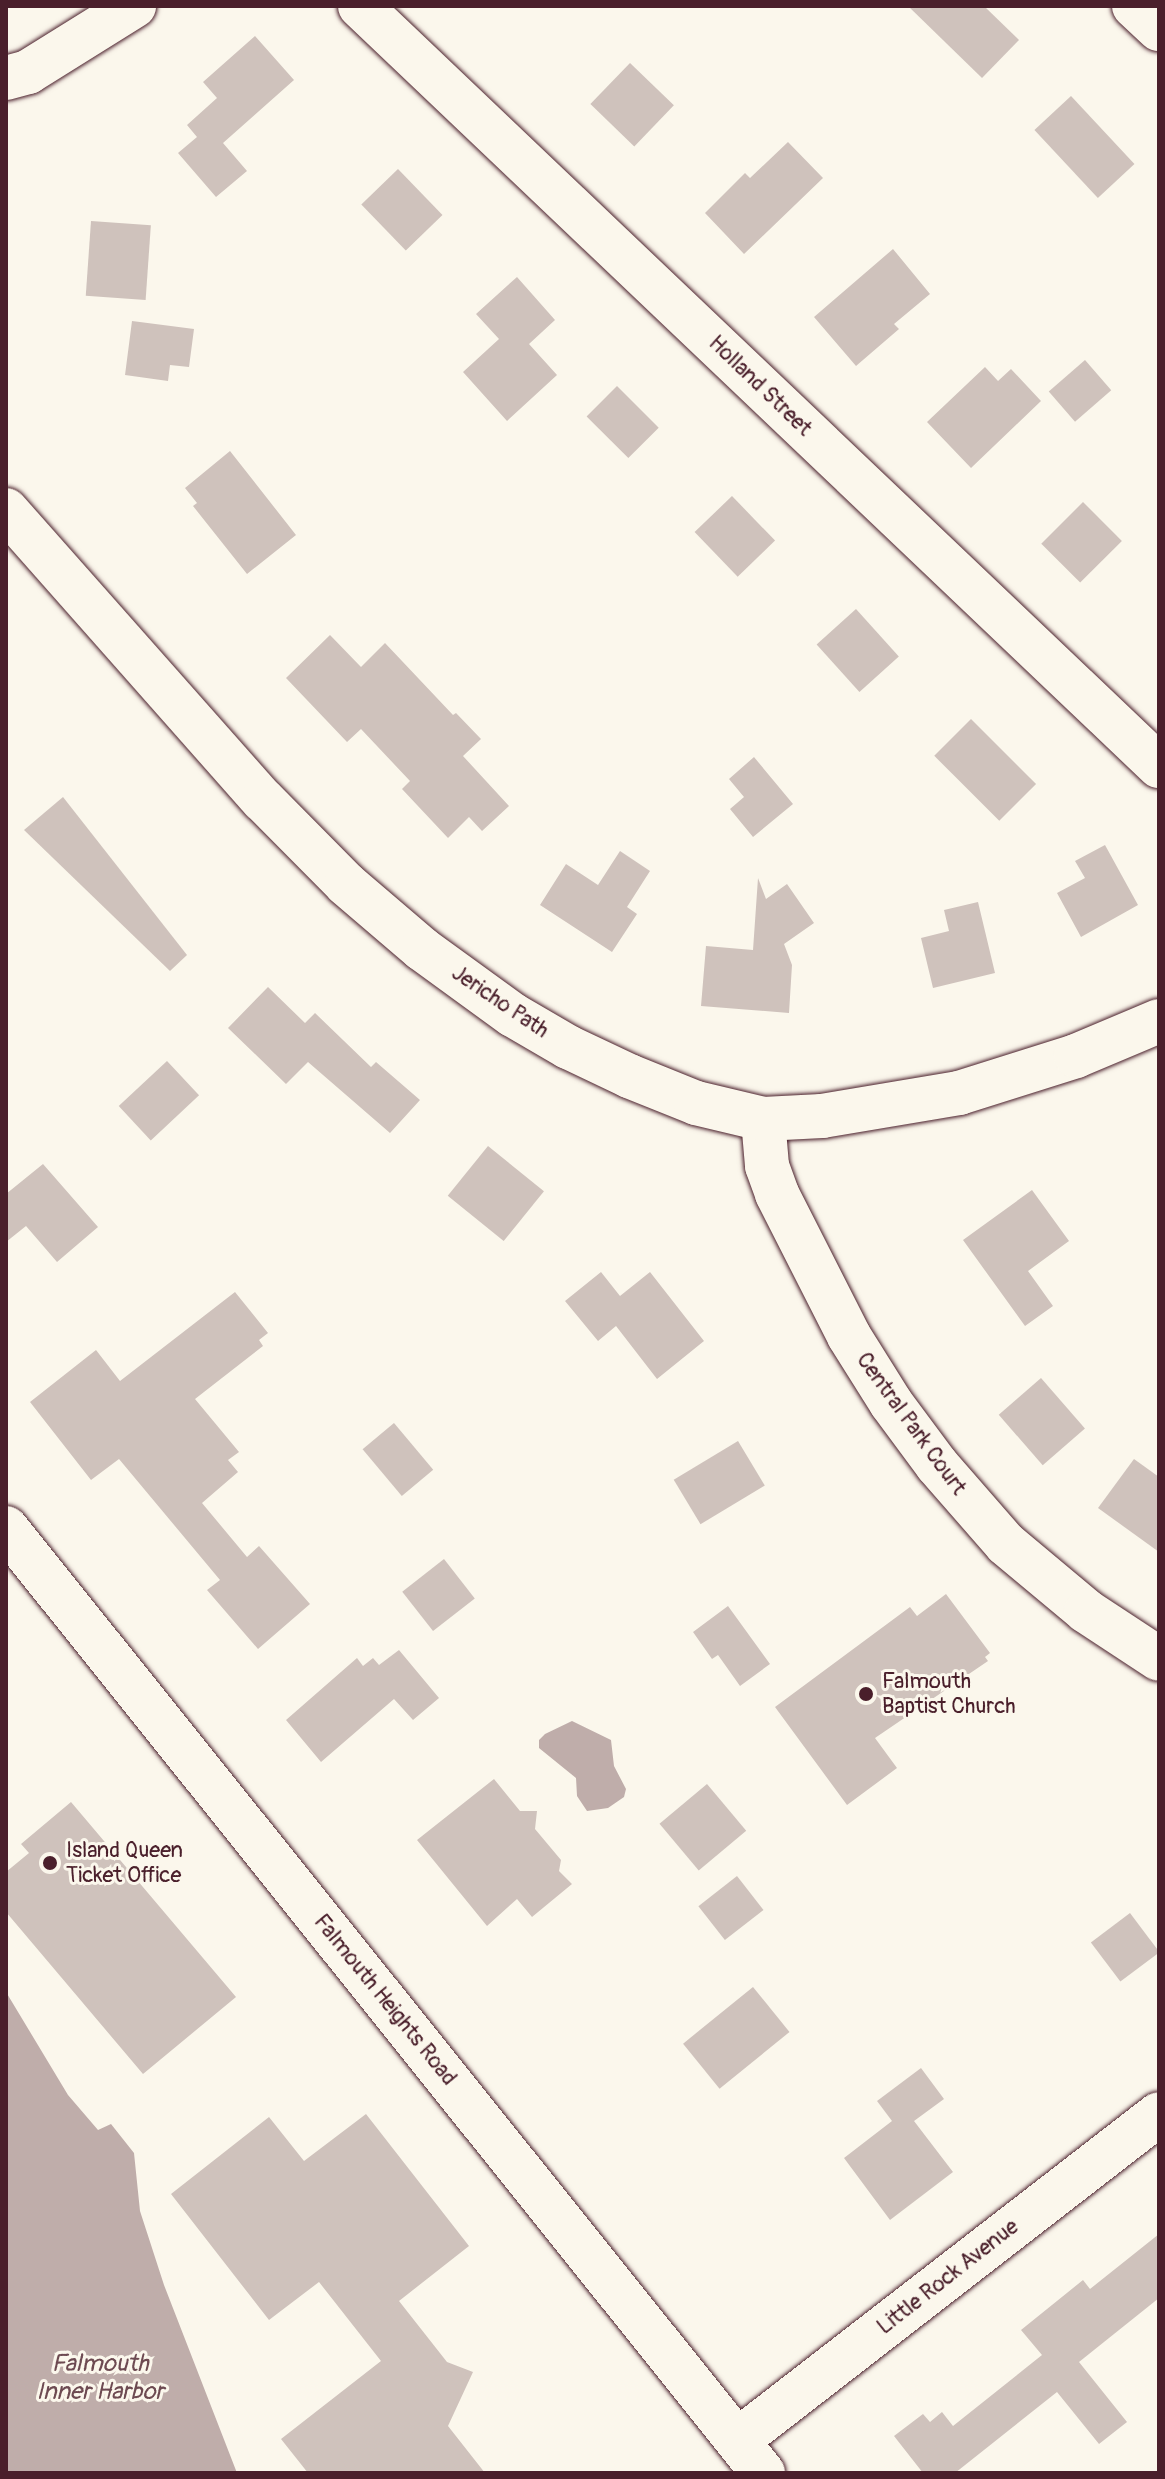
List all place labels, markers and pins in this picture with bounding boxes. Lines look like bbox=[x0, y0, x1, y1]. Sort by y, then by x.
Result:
place label: Falmouth Baptist Church bbox=[882, 1668, 1016, 1720]
marker: Falmouth Baptist Church bbox=[857, 1685, 875, 1703]
place label: Island Queen Ticket Office bbox=[66, 1837, 183, 1888]
marker: Island Queen Ticket Office bbox=[41, 1854, 59, 1872]

